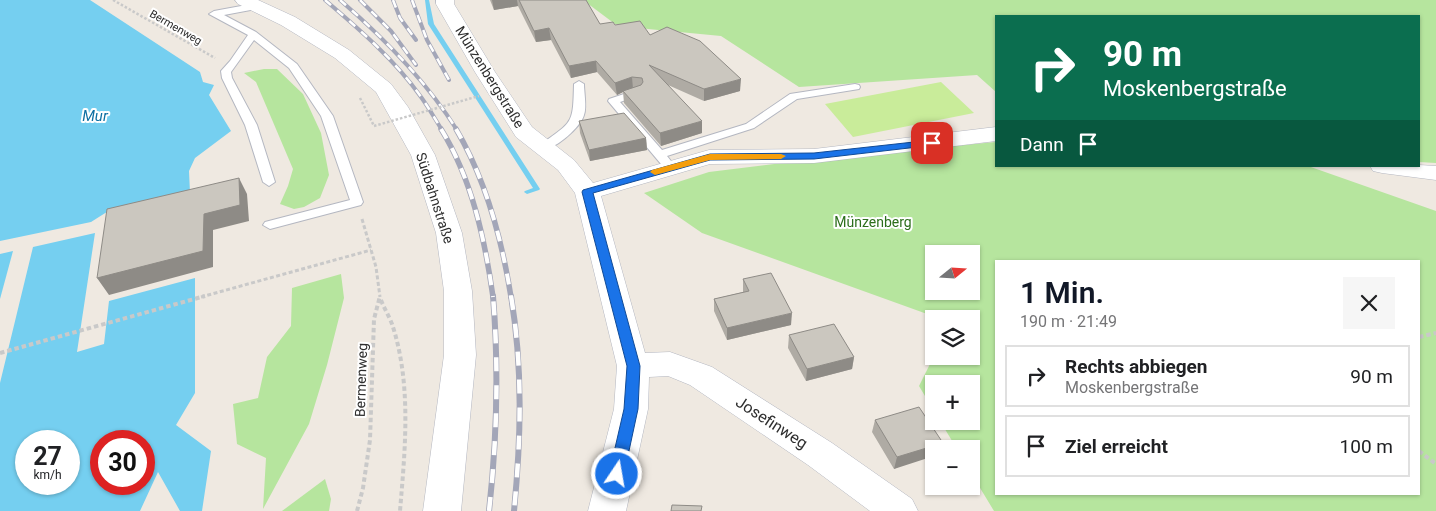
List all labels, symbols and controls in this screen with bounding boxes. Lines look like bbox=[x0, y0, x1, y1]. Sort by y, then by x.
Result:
street label: Bermenweg bbox=[147, 7, 204, 48]
street label: Münzenbergstraße bbox=[452, 23, 528, 131]
text: 90 m bbox=[1103, 34, 1182, 75]
icon: right bbox=[1020, 35, 1085, 100]
text: Moskenbergstraße bbox=[1103, 76, 1287, 101]
water label: Mur bbox=[82, 107, 109, 125]
pin bbox=[911, 122, 953, 164]
icon: arrive bbox=[918, 129, 946, 157]
icon: arrive bbox=[1074, 130, 1102, 158]
text: Dann bbox=[1020, 133, 1064, 156]
street label: Südbahnstraße bbox=[413, 151, 457, 245]
park label: Münzenberg bbox=[834, 214, 912, 230]
north arrow bbox=[925, 245, 980, 300]
map controls bbox=[925, 245, 980, 495]
text: 1 Min. bbox=[1020, 275, 1104, 310]
button: close bbox=[1343, 277, 1395, 329]
button: layers bbox=[925, 310, 980, 365]
text: 190 m · 21:49 bbox=[1020, 312, 1117, 331]
street label: Bermenweg bbox=[352, 343, 370, 417]
text: Rechts abbiegen bbox=[1065, 355, 1207, 378]
icon: right bbox=[1022, 362, 1050, 390]
text: 90 m bbox=[1350, 365, 1393, 388]
button: + bbox=[925, 375, 980, 430]
text: Moskenbergstraße bbox=[1065, 378, 1199, 397]
street label: Josefinweg bbox=[732, 392, 811, 453]
speed limit sign: 30 bbox=[90, 430, 155, 495]
icon: arrive bbox=[1022, 432, 1050, 460]
text: Ziel erreicht bbox=[1065, 435, 1168, 458]
text: 100 m bbox=[1340, 435, 1393, 458]
button: − bbox=[925, 440, 980, 495]
text: 27 bbox=[33, 442, 62, 471]
position arrow bbox=[590, 447, 642, 499]
text: km/h bbox=[33, 468, 62, 482]

